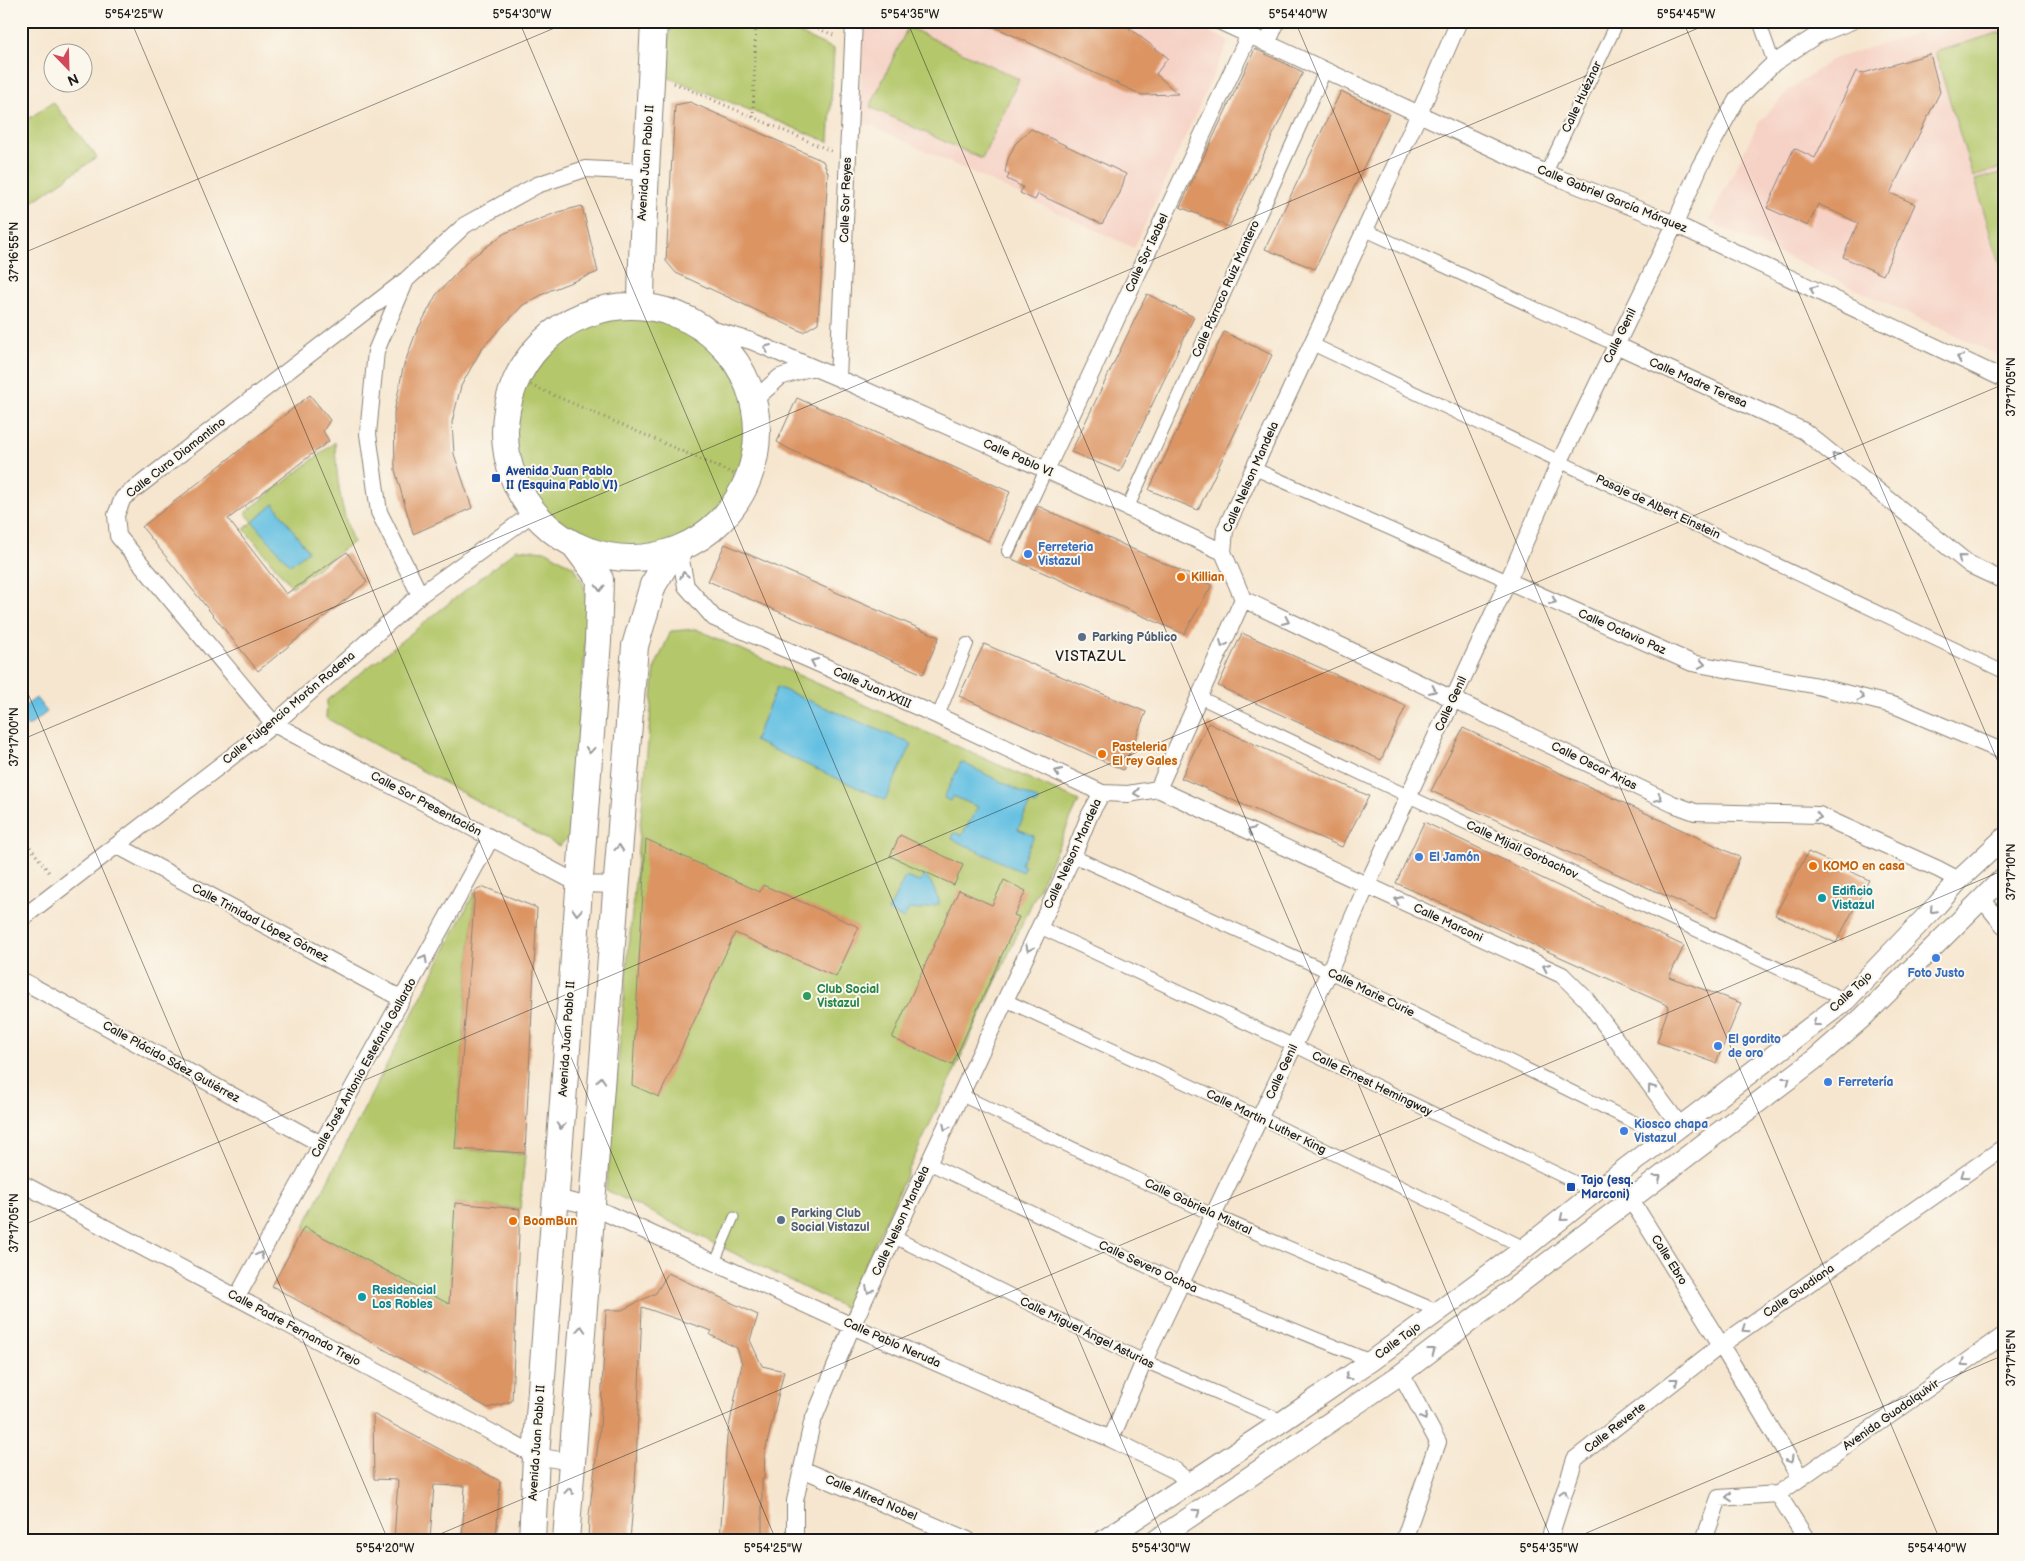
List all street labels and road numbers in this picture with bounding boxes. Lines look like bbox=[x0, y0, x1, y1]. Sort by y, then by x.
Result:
street label: Calle Huéznar bbox=[1559, 58, 1605, 135]
street label: Avenida Juan Pablo II bbox=[634, 104, 658, 221]
street label: Calle Sor Reyes bbox=[837, 157, 855, 243]
street label: Calle Gabriel García Márquez bbox=[1535, 162, 1690, 236]
street label: Calle Sor Isabel bbox=[1122, 211, 1172, 295]
street label: Calle Párroco Ruiz Mantero bbox=[1189, 218, 1263, 360]
street label: Calle Genil bbox=[1600, 306, 1640, 366]
street label: Calle Madre Teresa bbox=[1646, 355, 1750, 412]
street label: Calle Cura Diamantino bbox=[123, 414, 229, 502]
street label: Calle Nelson Mandela bbox=[1220, 419, 1282, 535]
street label: Calle Pablo VI bbox=[981, 436, 1056, 480]
street label: Pasaje de Albert Einstein bbox=[1593, 472, 1723, 543]
street label: Calle Octavio Paz bbox=[1576, 606, 1669, 658]
street label: Calle Fulgencio Morón Rodena bbox=[220, 648, 358, 768]
street label: Calle Juan XXIII bbox=[831, 664, 914, 712]
street label: Calle Genil bbox=[1432, 674, 1470, 734]
street label: Calle Oscar Arias bbox=[1548, 739, 1640, 793]
street label: Calle Sor Presentación bbox=[368, 768, 484, 840]
street label: Calle Nelson Mandela bbox=[1041, 796, 1105, 911]
street label: Calle Mijail Gorbachov bbox=[1464, 817, 1581, 883]
street label: Calle Trinidad López Gómez bbox=[189, 881, 331, 966]
street label: Calle Marconi bbox=[1411, 900, 1485, 946]
street label: Calle Marie Curie bbox=[1325, 965, 1417, 1021]
street label: Calle Tajo bbox=[1826, 968, 1876, 1016]
street label: Calle José Antonio Estefanía Gallardo bbox=[308, 975, 420, 1160]
street label: Avenida Juan Pablo II bbox=[555, 980, 579, 1097]
street label: Calle Plácido Sáez Gutiérrez bbox=[100, 1018, 242, 1106]
street label: Calle Genil bbox=[1263, 1042, 1301, 1102]
street label: Calle Ernest Hemingway bbox=[1309, 1048, 1435, 1120]
street label: Calle Martin Luther King bbox=[1203, 1086, 1329, 1158]
street label: Calle Nelson Mandela bbox=[869, 1163, 933, 1278]
street label: Calle Gabriela Mistral bbox=[1142, 1176, 1254, 1238]
street label: Calle Ebro bbox=[1648, 1232, 1690, 1288]
street label: Calle Severo Ochoa bbox=[1096, 1237, 1200, 1297]
street label: Calle Guadiana bbox=[1761, 1261, 1838, 1321]
street label: Calle Padre Fernando Trejo bbox=[225, 1286, 363, 1370]
street label: Calle Miguel Ángel Asturias bbox=[1017, 1292, 1158, 1372]
street label: Calle Pablo Neruda bbox=[841, 1315, 943, 1371]
street label: Calle Tajo bbox=[1372, 1319, 1424, 1363]
street label: Avenida Guadalquivir bbox=[1840, 1376, 1943, 1454]
street label: Avenida Juan Pablo II bbox=[525, 1384, 549, 1501]
street label: Calle Reverte bbox=[1581, 1399, 1649, 1457]
street label: Calle Alfred Nobel bbox=[823, 1472, 919, 1524]

